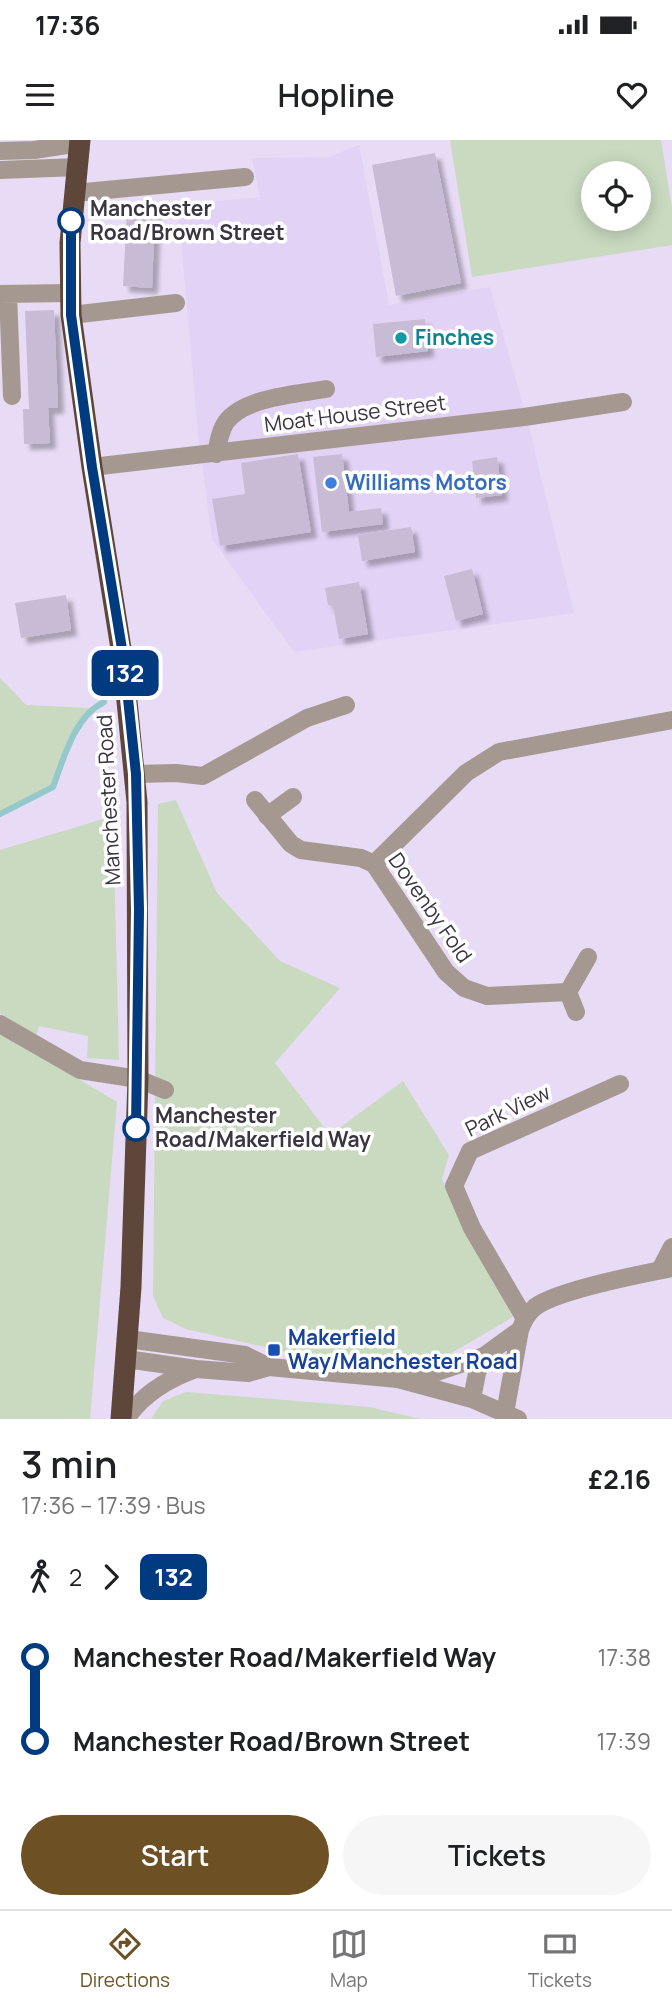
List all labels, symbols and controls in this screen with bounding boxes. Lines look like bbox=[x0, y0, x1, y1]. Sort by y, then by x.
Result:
text: 17:36 bbox=[35, 7, 100, 43]
text: Hopline bbox=[277, 73, 395, 117]
icon: menu bbox=[21, 76, 59, 114]
icon: heart bbox=[613, 76, 651, 114]
map controls bbox=[581, 161, 651, 231]
button: locate bbox=[581, 161, 651, 231]
place label: Manchester Road/Brown Street bbox=[90, 194, 285, 246]
marker: Manchester Road/Brown Street bbox=[58, 208, 84, 234]
place label: Finches bbox=[415, 323, 494, 351]
marker: Finches bbox=[393, 330, 409, 346]
street label: Moat House Street bbox=[262, 388, 447, 438]
place label: Williams Motors bbox=[345, 468, 507, 496]
marker: Williams Motors bbox=[323, 475, 339, 491]
line badge: 132 bbox=[85, 650, 165, 696]
text: 132 bbox=[106, 656, 144, 689]
street label: Manchester Road bbox=[90, 714, 126, 886]
street label: Dovenby Fold bbox=[383, 847, 479, 968]
street label: Park View bbox=[460, 1078, 555, 1143]
place label: Manchester Road/Makerfield Way bbox=[155, 1101, 371, 1153]
marker: Manchester Road/Makerfield Way bbox=[123, 1115, 149, 1141]
place label: Makerfield Way/Manchester Road bbox=[288, 1323, 518, 1375]
marker: Makerfield Way/Manchester Road bbox=[266, 1342, 282, 1358]
text: 3 min bbox=[21, 1437, 117, 1489]
text: £2.16 bbox=[588, 1461, 651, 1497]
text: 17:36 – 17:39 · Bus bbox=[21, 1489, 206, 1521]
icon: walk bbox=[21, 1558, 59, 1596]
icon: forward bbox=[92, 1558, 130, 1596]
text: 132 bbox=[154, 1560, 193, 1593]
text: 2 bbox=[69, 1561, 82, 1593]
text: Manchester Road/Makerfield Way bbox=[73, 1639, 496, 1675]
text: 17:38 bbox=[598, 1641, 651, 1673]
text: Manchester Road/Brown Street bbox=[73, 1723, 470, 1759]
text: 17:39 bbox=[597, 1725, 651, 1757]
button: Start bbox=[21, 1815, 329, 1895]
button: Tickets bbox=[343, 1815, 651, 1895]
tab: Directions bbox=[80, 1925, 170, 1993]
tab: Map bbox=[330, 1925, 368, 1993]
tab: Tickets bbox=[528, 1925, 592, 1993]

